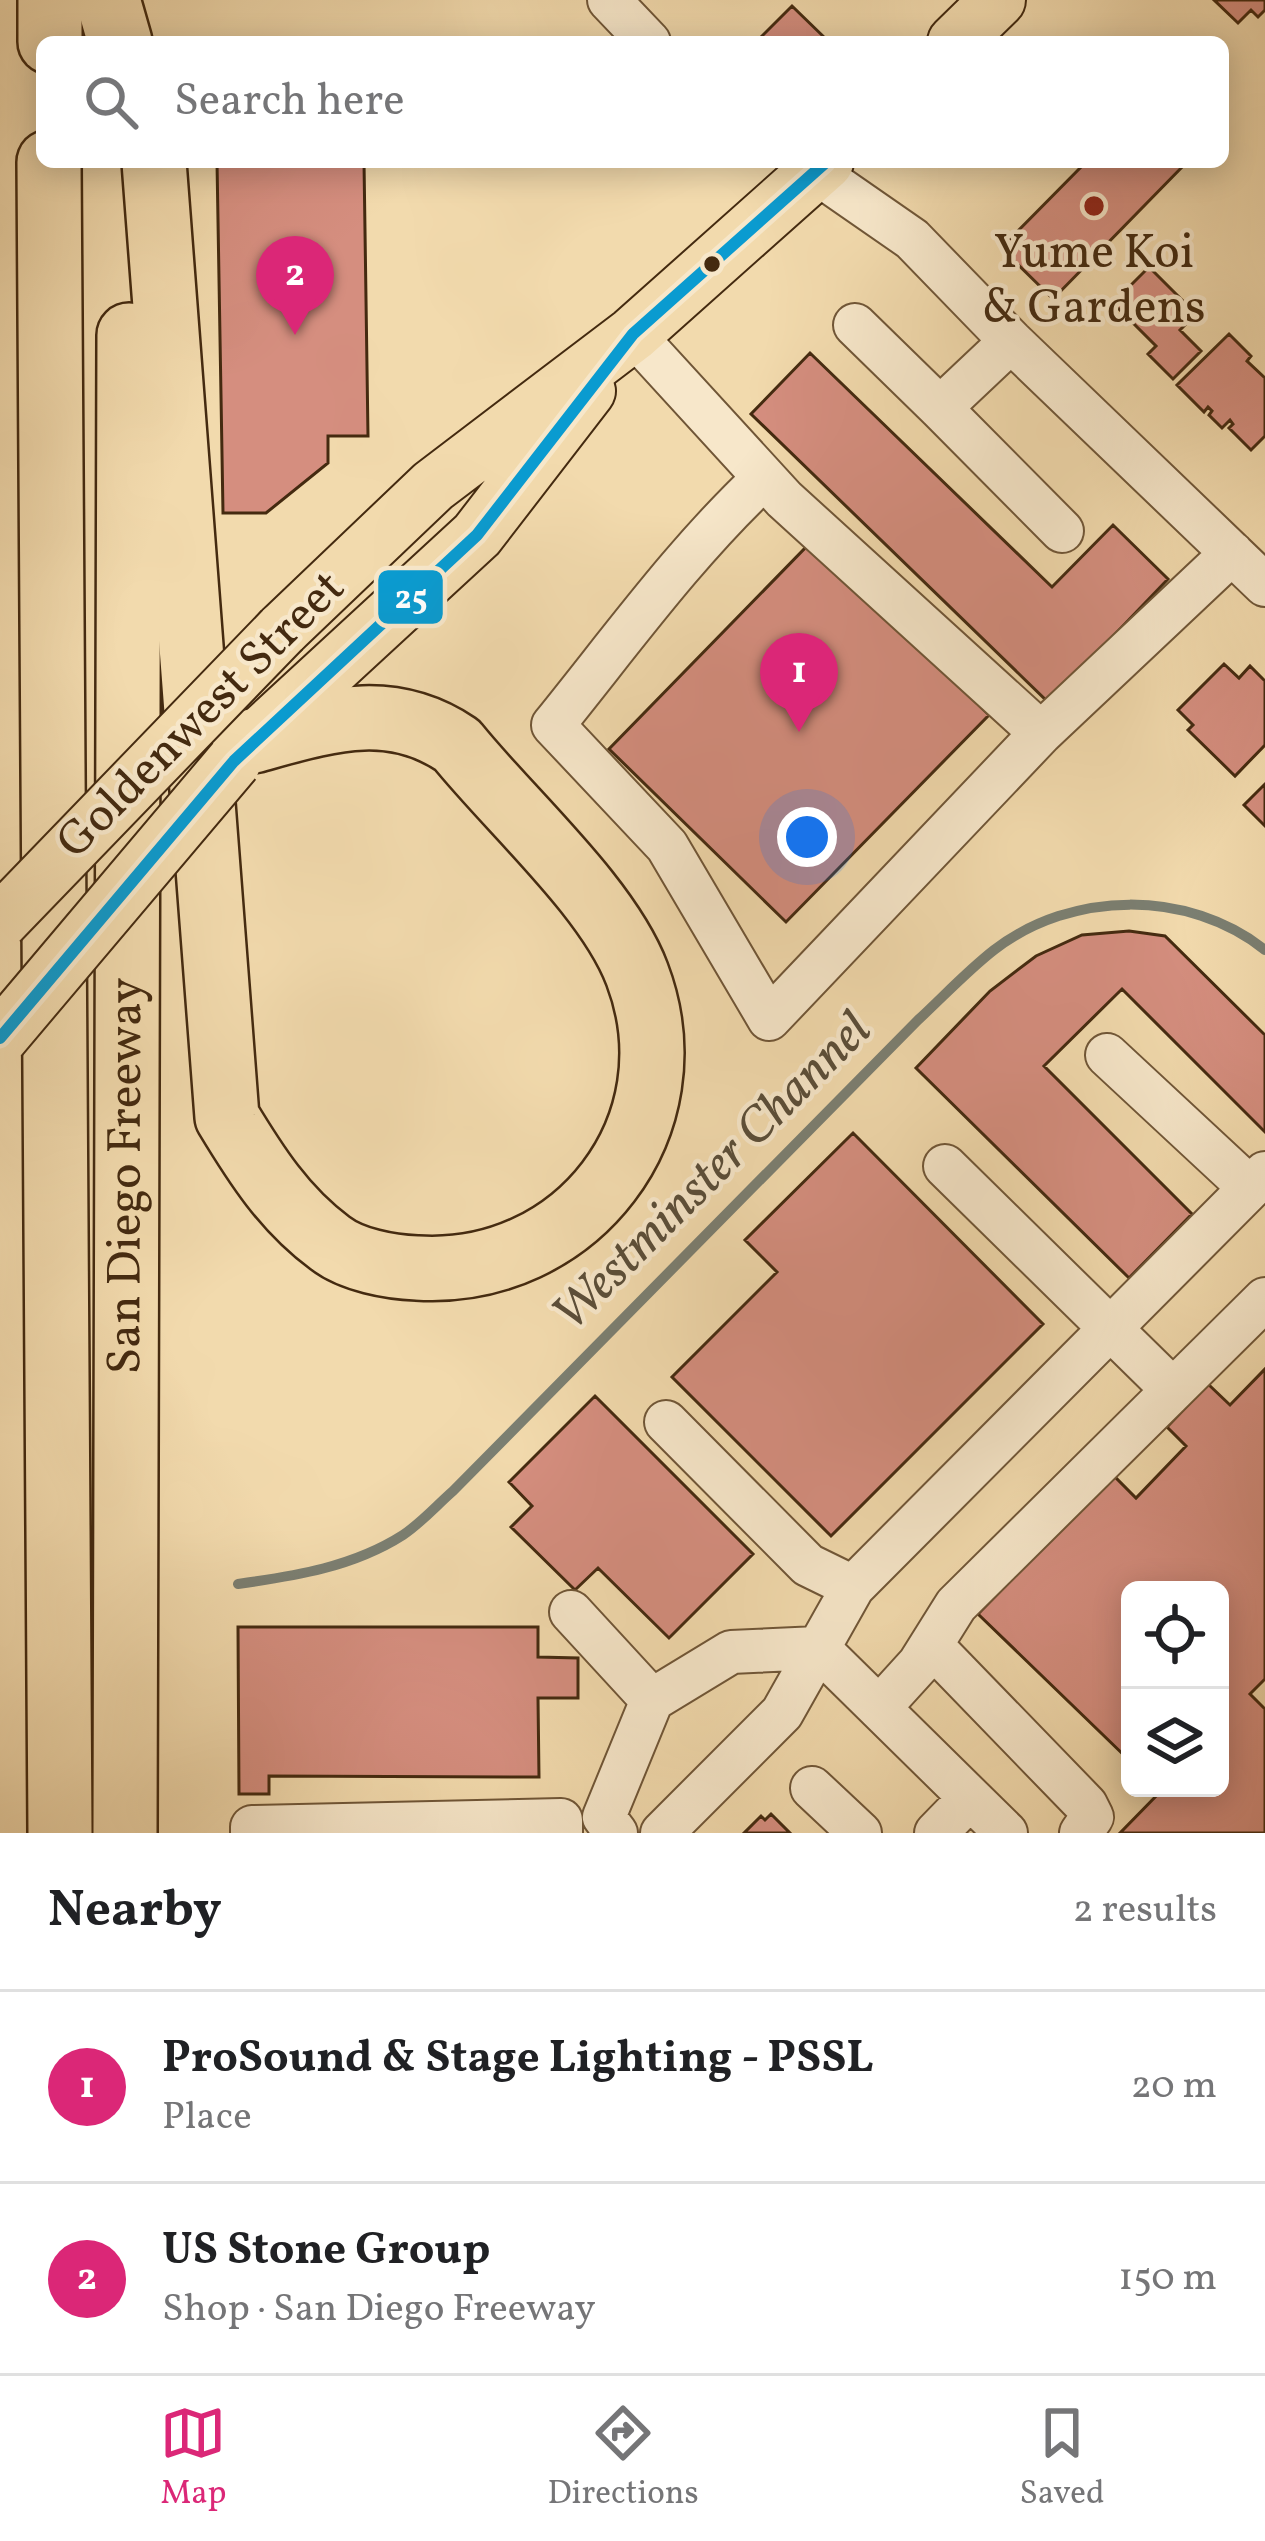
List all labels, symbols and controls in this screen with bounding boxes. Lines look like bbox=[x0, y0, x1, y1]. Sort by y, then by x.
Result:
search box bbox=[36, 36, 1229, 168]
icon: search bbox=[78, 69, 144, 135]
text: Search here bbox=[174, 71, 405, 134]
marker: Yume Koi & Gardens bbox=[1081, 193, 1107, 219]
place label: Yume Koi & Gardens bbox=[982, 221, 1206, 343]
pin: 2 bbox=[256, 236, 334, 335]
unlabelled marker bbox=[701, 253, 723, 275]
street label: Goldenwest Street bbox=[43, 557, 361, 875]
line badge: 25 bbox=[376, 568, 445, 626]
text: 25 bbox=[394, 577, 428, 623]
pin: 1 bbox=[760, 633, 838, 732]
your location bbox=[777, 807, 837, 867]
street label: San Diego Freeway bbox=[93, 977, 161, 1375]
water label: Westminster Channel bbox=[537, 997, 889, 1349]
map controls bbox=[1121, 1581, 1229, 1797]
button: locate bbox=[1121, 1581, 1229, 1689]
button: layers bbox=[1121, 1689, 1229, 1797]
text: Nearby bbox=[48, 1876, 222, 1947]
text: 2 results bbox=[1073, 1884, 1217, 1938]
text: ProSound & Stage Lighting - PSSL bbox=[162, 2028, 873, 2091]
text: 1 bbox=[79, 2060, 95, 2114]
text: 20 m bbox=[1131, 2060, 1217, 2114]
text: Place bbox=[162, 2091, 252, 2145]
text: US Stone Group bbox=[162, 2220, 490, 2283]
text: 2 bbox=[77, 2252, 97, 2306]
text: 150 m bbox=[1118, 2252, 1217, 2306]
text: Shop · San Diego Freeway bbox=[162, 2283, 596, 2337]
tab: Map bbox=[160, 2400, 227, 2518]
tab: Directions bbox=[547, 2400, 699, 2518]
tab: Saved bbox=[1020, 2400, 1105, 2518]

